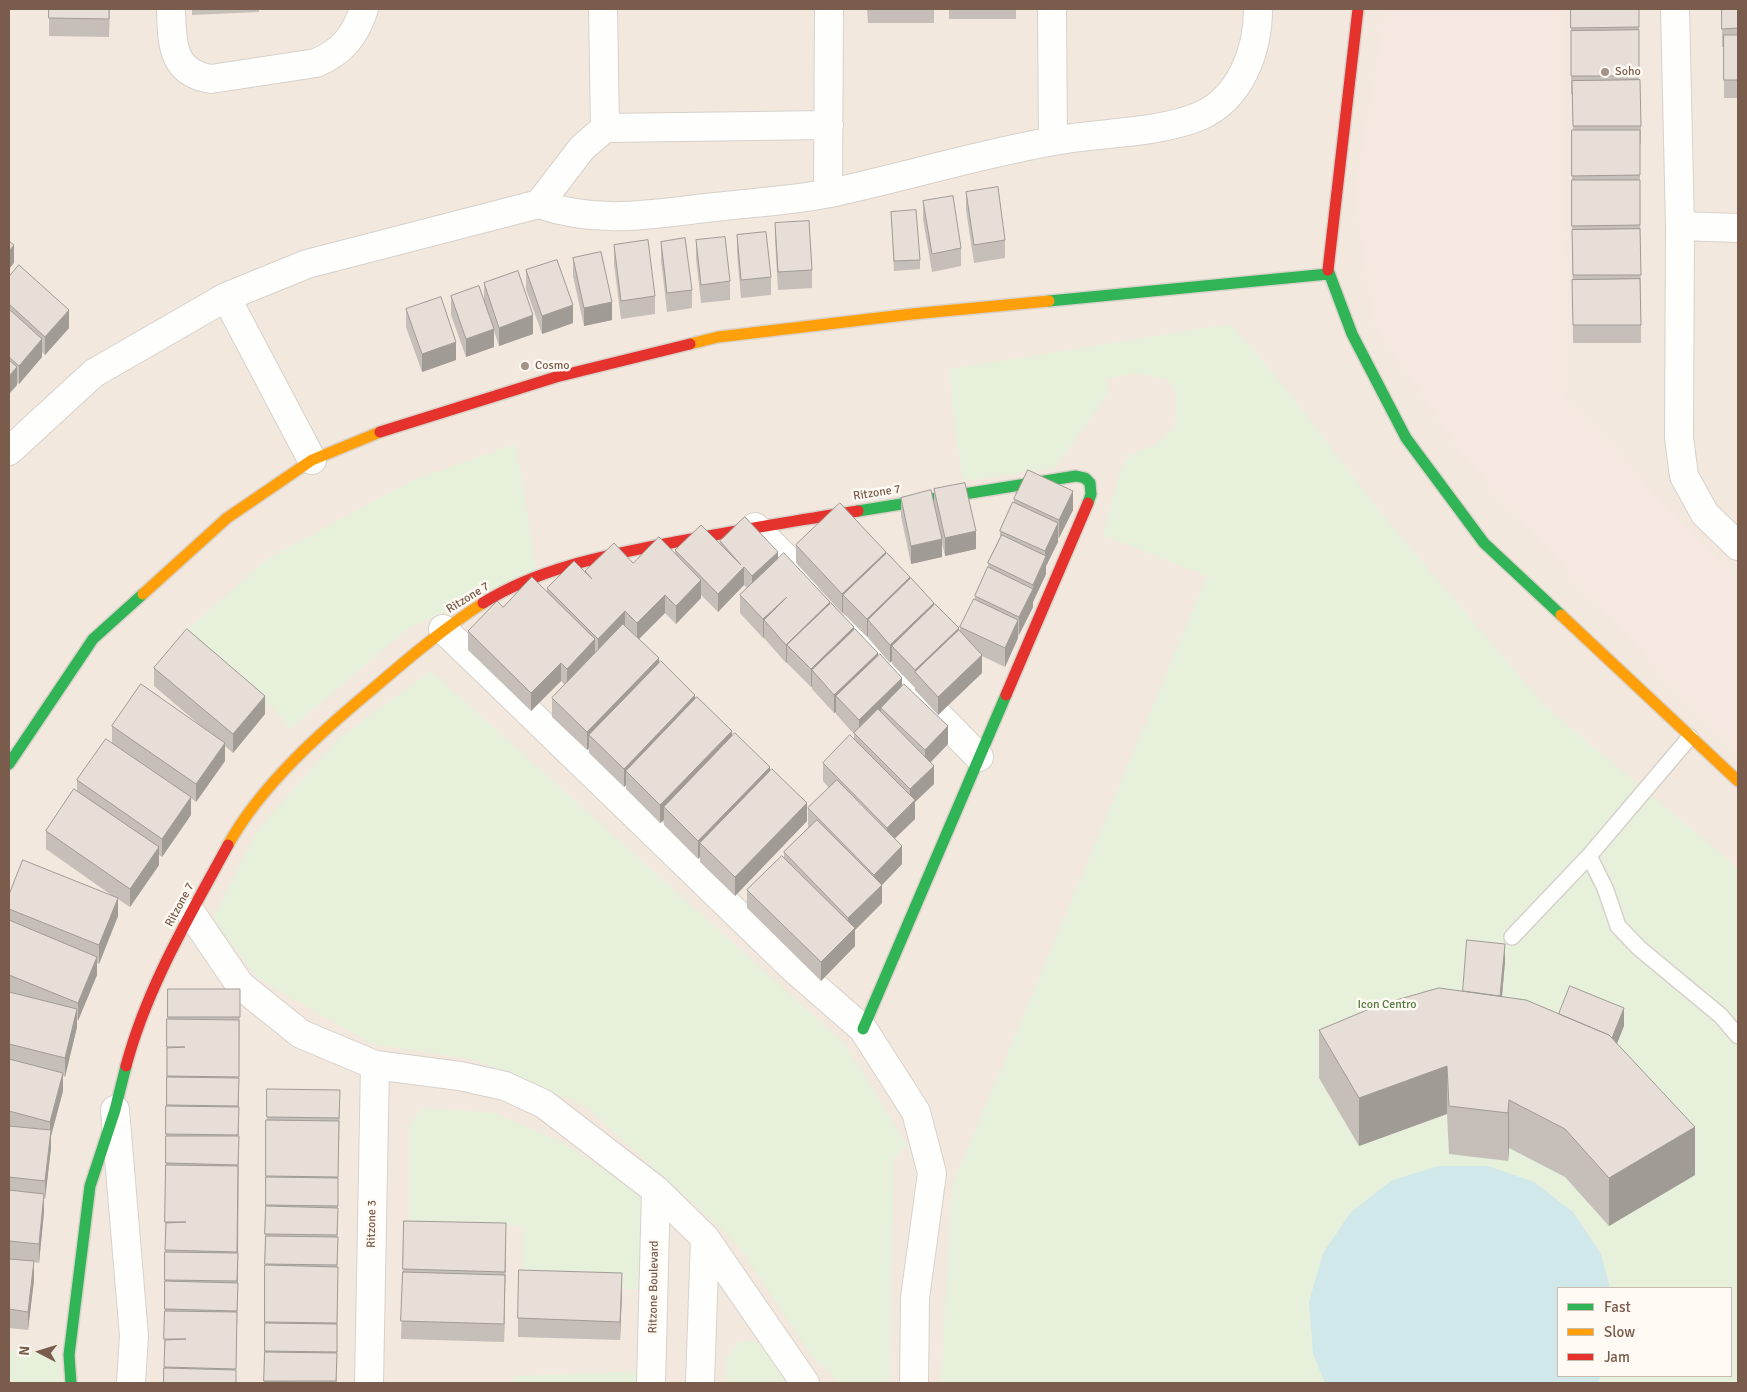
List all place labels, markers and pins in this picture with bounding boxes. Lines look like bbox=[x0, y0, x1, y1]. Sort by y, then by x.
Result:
place label: Soho bbox=[1615, 65, 1641, 79]
marker: Soho bbox=[1599, 66, 1611, 78]
place label: Cosmo bbox=[535, 359, 569, 373]
marker: Cosmo bbox=[519, 360, 531, 372]

